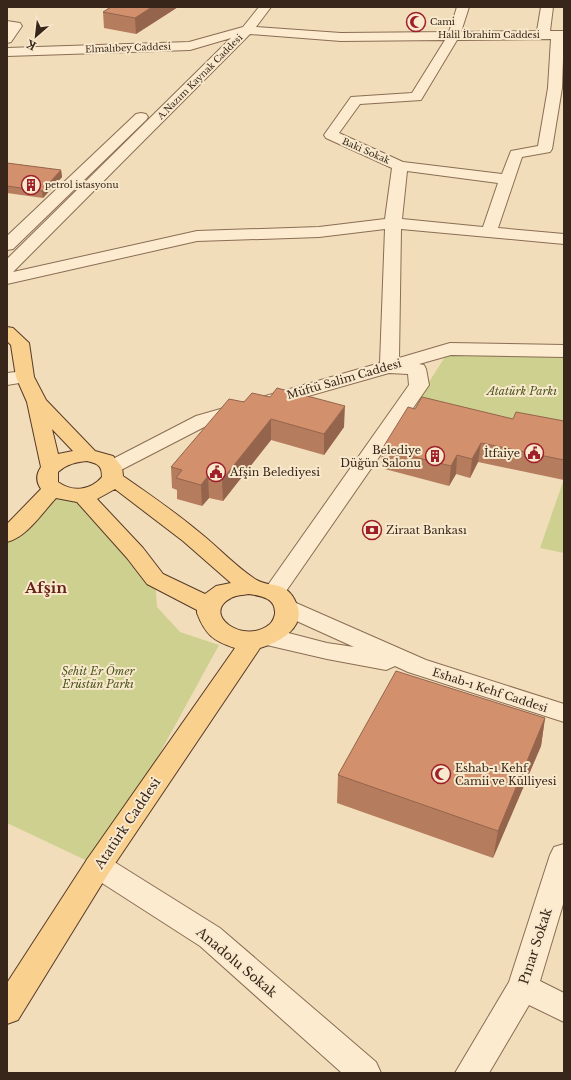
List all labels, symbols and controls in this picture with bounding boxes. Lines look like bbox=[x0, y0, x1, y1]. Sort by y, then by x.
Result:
mosque icon: Cami bbox=[405, 11, 427, 33]
north arrow bbox=[16, 16, 56, 56]
place label: Cami bbox=[430, 16, 455, 27]
street label: Halil İbrahim Caddesi bbox=[438, 29, 540, 40]
street label: A.Nazım Kaynak Caddesi bbox=[154, 32, 244, 122]
text: K bbox=[23, 36, 39, 53]
street label: Elmalıbey Caddesi bbox=[85, 41, 171, 54]
street label: Baki Sokak bbox=[341, 135, 392, 166]
building icon: petrol istasyonu bbox=[20, 174, 42, 196]
place label: petrol istasyonu bbox=[45, 179, 119, 190]
street label: Müftü Salim Caddesi bbox=[285, 356, 403, 402]
park label: Atatürk Parkı bbox=[485, 384, 557, 398]
public building icon: İtfaiye bbox=[523, 442, 545, 464]
place label: Belediye Düğün Salonu bbox=[340, 443, 422, 470]
building icon: Belediye Düğün Salonu bbox=[424, 445, 446, 467]
place label: İtfaiye bbox=[484, 446, 520, 460]
public building icon: Afşin Belediyesi bbox=[205, 461, 227, 483]
place label: Afşin Belediyesi bbox=[229, 465, 320, 479]
bank icon: Ziraat Bankası bbox=[361, 519, 383, 541]
place label: Ziraat Bankası bbox=[386, 523, 467, 537]
district label: Afşin bbox=[24, 578, 67, 597]
park label: Şehit Er Ömer Erüstün Parkı bbox=[61, 664, 135, 691]
street label: Eshab-ı Kehf Caddesi bbox=[431, 665, 550, 715]
place label: Eshab-ı Kehf Camii ve Külliyesi bbox=[455, 761, 557, 788]
mosque icon: Eshab-ı Kehf Camii ve Külliyesi bbox=[430, 763, 452, 785]
street label: Atatürk Caddesi bbox=[90, 774, 165, 873]
street label: Pınar Sokak bbox=[515, 906, 556, 986]
street label: Anadolu Sokak bbox=[192, 923, 281, 1001]

